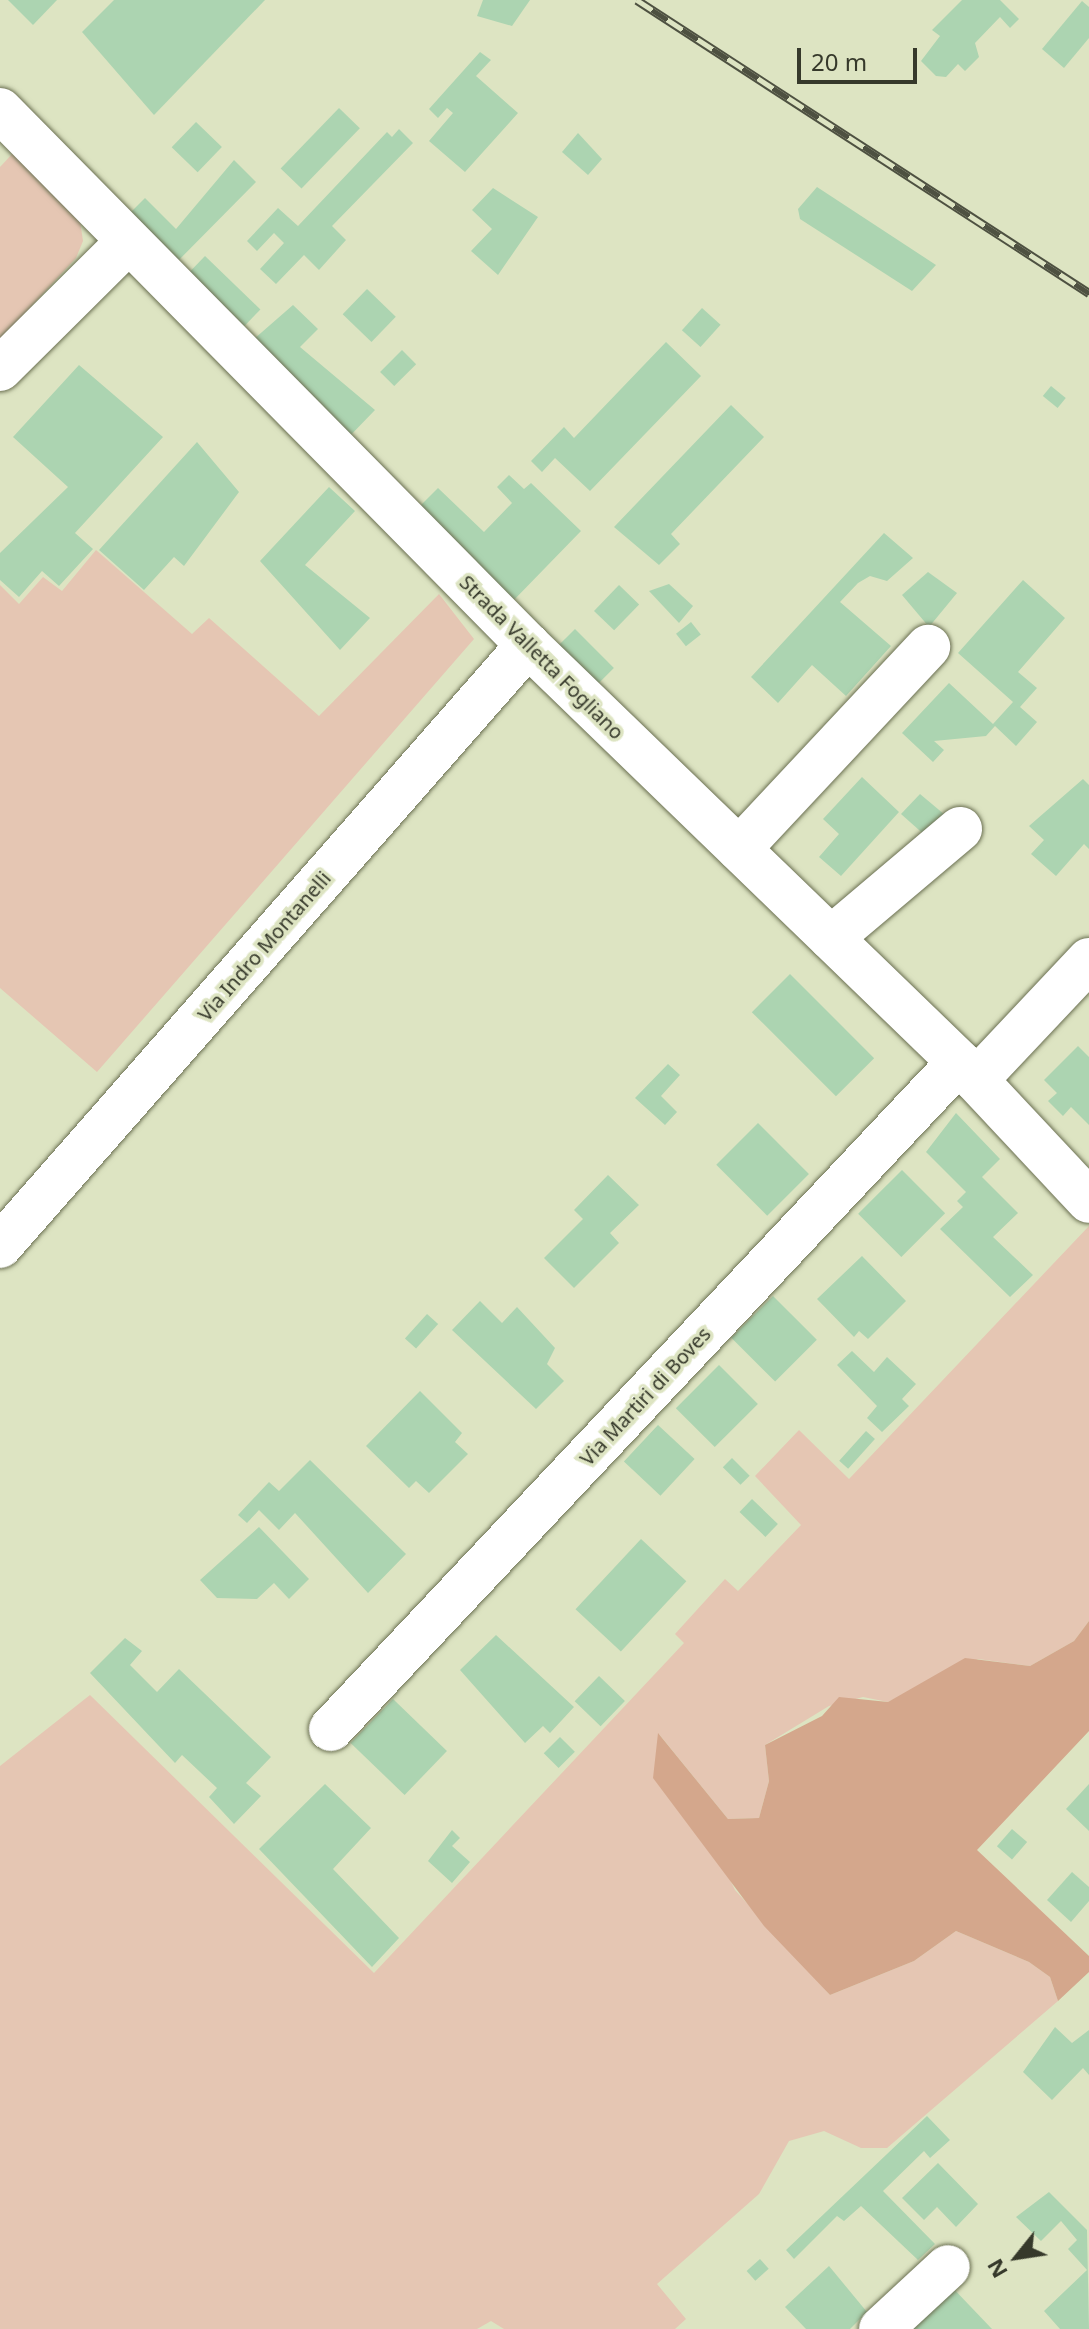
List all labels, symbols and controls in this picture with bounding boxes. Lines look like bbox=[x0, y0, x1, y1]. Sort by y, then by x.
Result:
scale bar bbox=[801, 32, 921, 82]
text: 20 m bbox=[811, 45, 867, 78]
street label: Strada Valletta Fogliano bbox=[455, 570, 629, 744]
street label: Via Indro Montanelli bbox=[193, 866, 335, 1026]
street label: Via Martiri di Boves bbox=[575, 1322, 715, 1470]
north arrow bbox=[977, 2217, 1057, 2297]
text: N bbox=[979, 2254, 1014, 2284]

